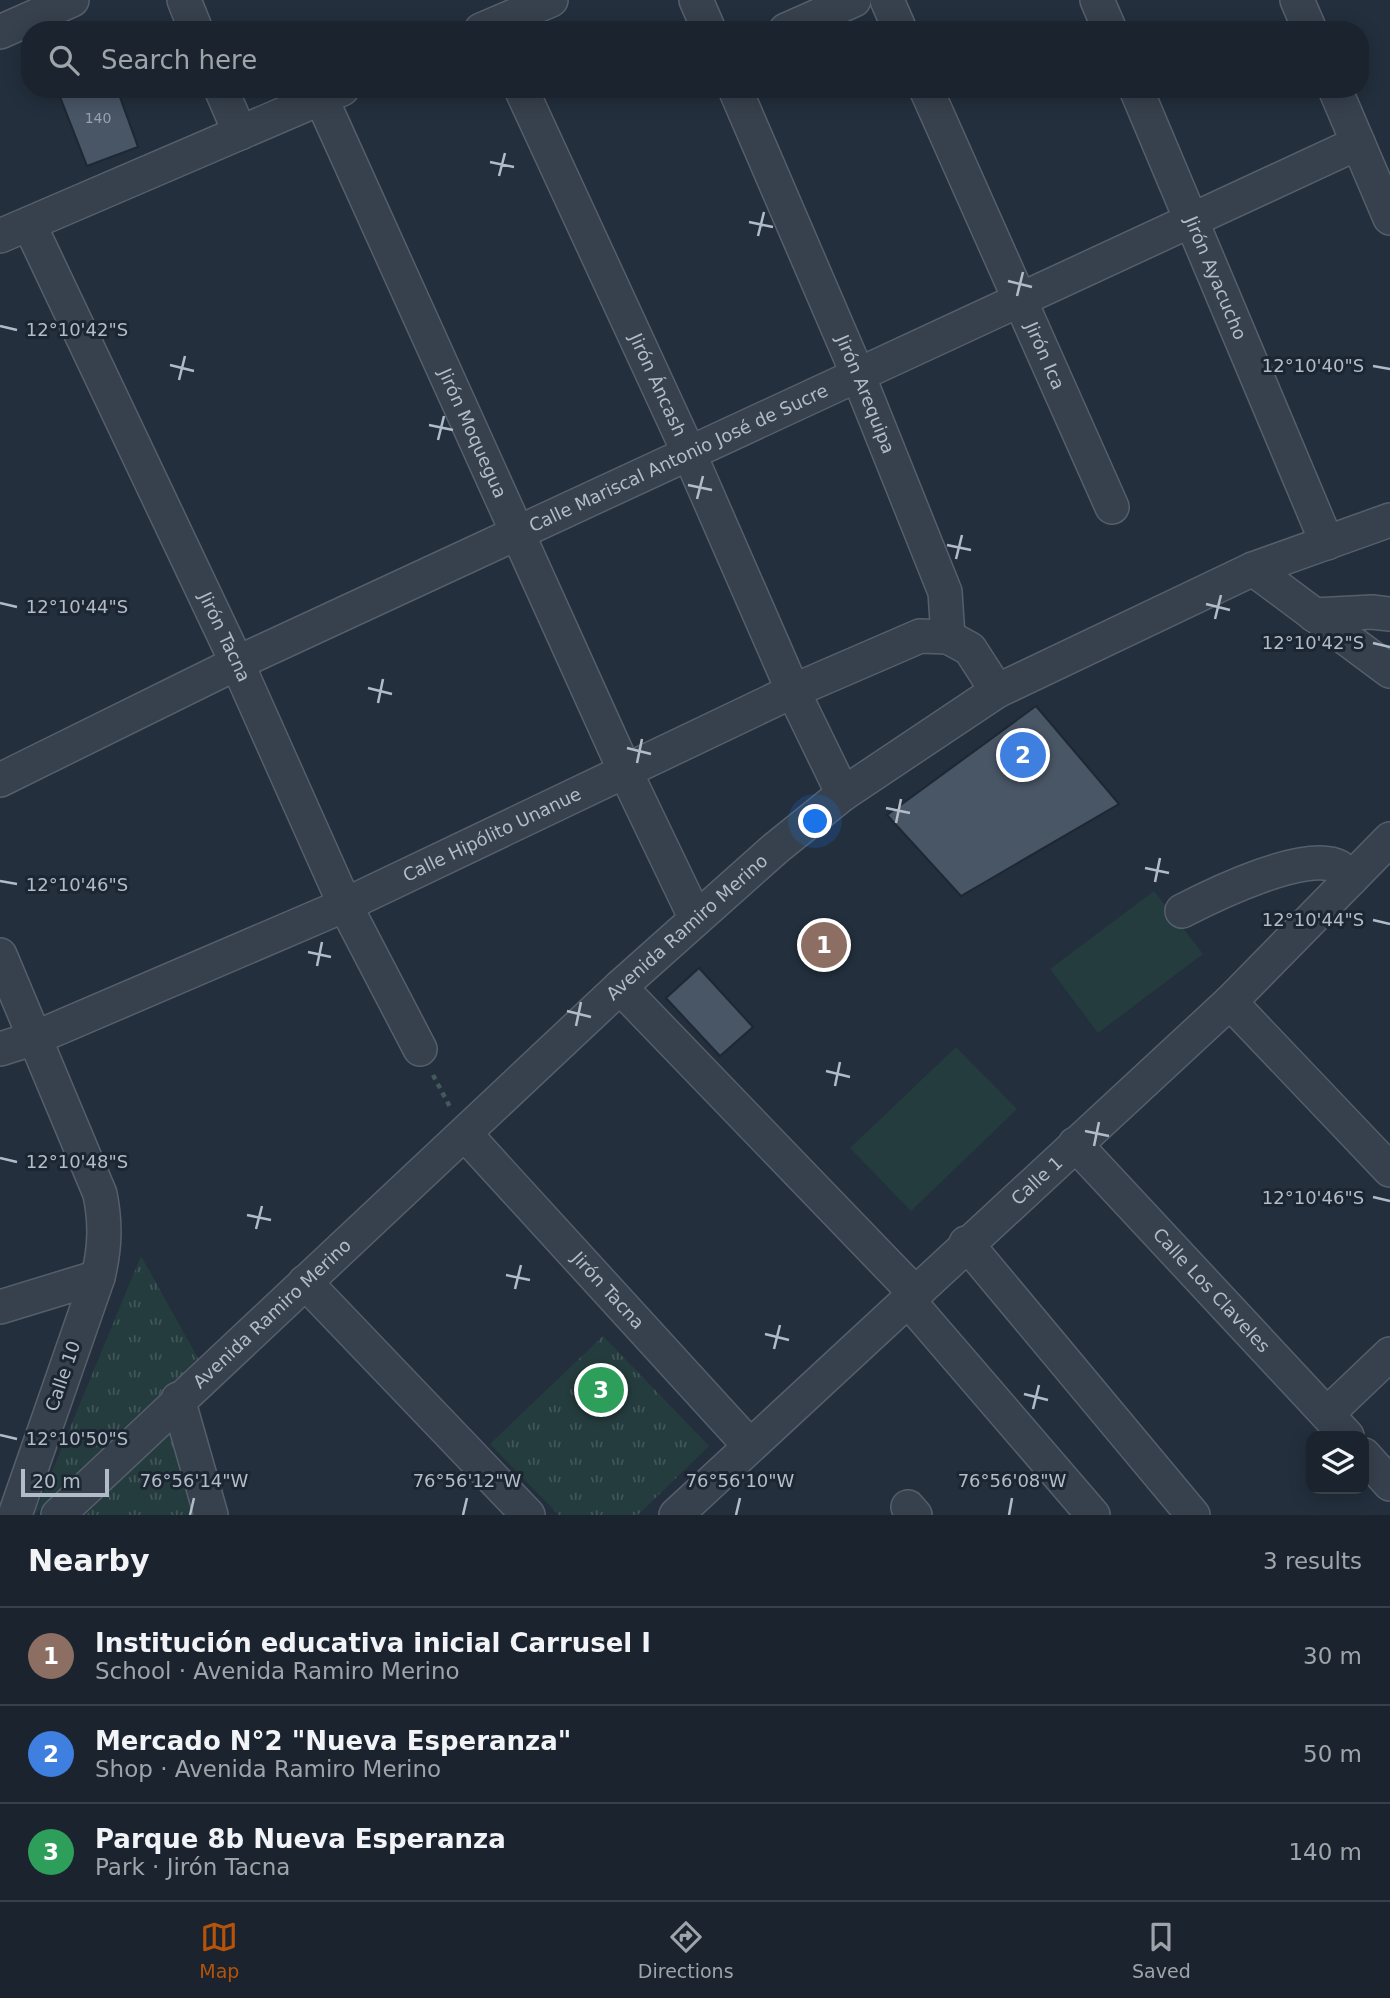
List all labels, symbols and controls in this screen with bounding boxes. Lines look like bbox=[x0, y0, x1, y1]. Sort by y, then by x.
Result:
search box bbox=[21, 21, 1369, 98]
icon: search bbox=[45, 41, 83, 79]
text: Search here bbox=[101, 45, 257, 75]
house number: 140 bbox=[85, 110, 111, 126]
street label: Jirón Ayacucho bbox=[1180, 212, 1251, 343]
street label: Jirón Ica bbox=[1021, 318, 1069, 393]
text: 12°10'42"S bbox=[26, 319, 128, 340]
street label: Jirón Áncash bbox=[625, 329, 691, 440]
street label: Jirón Arequipa bbox=[832, 331, 899, 457]
text: 12°10'40"S bbox=[1262, 355, 1364, 376]
street label: Jirón Moquegua bbox=[434, 364, 511, 501]
street label: Calle Mariscal Antonio José de Sucre bbox=[525, 379, 831, 536]
street label: Jirón Tacna bbox=[194, 588, 255, 685]
text: 12°10'44"S bbox=[26, 596, 128, 617]
text: 12°10'42"S bbox=[1262, 632, 1364, 653]
pin: 2 bbox=[1000, 729, 1046, 781]
street label: Calle Hipólito Unanue bbox=[399, 783, 584, 886]
your location bbox=[798, 804, 832, 838]
street label: Avenida Ramiro Merino bbox=[602, 850, 772, 1004]
text: 12°10'46"S bbox=[26, 874, 128, 895]
text: 12°10'44"S bbox=[1262, 909, 1364, 930]
pin: 1 bbox=[801, 919, 847, 971]
text: 12°10'48"S bbox=[26, 1151, 128, 1172]
street label: Calle 1 bbox=[1007, 1152, 1067, 1209]
text: 12°10'46"S bbox=[1262, 1187, 1364, 1208]
street label: Calle Los Claveles bbox=[1149, 1224, 1275, 1356]
street label: Avenida Ramiro Merino bbox=[189, 1234, 355, 1392]
street label: Jirón Tacna bbox=[567, 1247, 649, 1333]
street label: Calle 10 bbox=[41, 1338, 84, 1414]
pin: 3 bbox=[578, 1364, 624, 1416]
text: 12°10'50"S bbox=[26, 1428, 128, 1449]
map controls bbox=[1306, 1431, 1369, 1494]
button: layers bbox=[1306, 1431, 1369, 1494]
scale bar bbox=[21, 1466, 108, 1498]
text: 20 m bbox=[32, 1470, 81, 1492]
text: 76°56'14"W bbox=[140, 1470, 249, 1491]
text: 76°56'12"W bbox=[413, 1470, 522, 1491]
text: 76°56'10"W bbox=[686, 1470, 795, 1491]
text: 76°56'08"W bbox=[958, 1470, 1067, 1491]
text: Nearby bbox=[28, 1543, 150, 1578]
text: 3 results bbox=[1263, 1548, 1362, 1574]
text: Institución educativa inicial Carrusel I bbox=[95, 1628, 651, 1658]
text: 1 bbox=[43, 1643, 59, 1669]
text: 30 m bbox=[1303, 1643, 1362, 1669]
text: School · Avenida Ramiro Merino bbox=[95, 1658, 460, 1684]
text: Mercado N°2 "Nueva Esperanza" bbox=[95, 1726, 571, 1756]
text: 2 bbox=[43, 1741, 59, 1767]
text: 50 m bbox=[1303, 1741, 1362, 1767]
text: Shop · Avenida Ramiro Merino bbox=[95, 1756, 441, 1782]
text: Parque 8b Nueva Esperanza bbox=[95, 1824, 506, 1854]
text: 3 bbox=[43, 1839, 59, 1865]
text: 140 m bbox=[1288, 1839, 1362, 1865]
text: Park · Jirón Tacna bbox=[95, 1854, 290, 1880]
tab: Map bbox=[199, 1918, 239, 1982]
tab: Directions bbox=[638, 1918, 734, 1982]
tab: Saved bbox=[1132, 1918, 1191, 1982]

